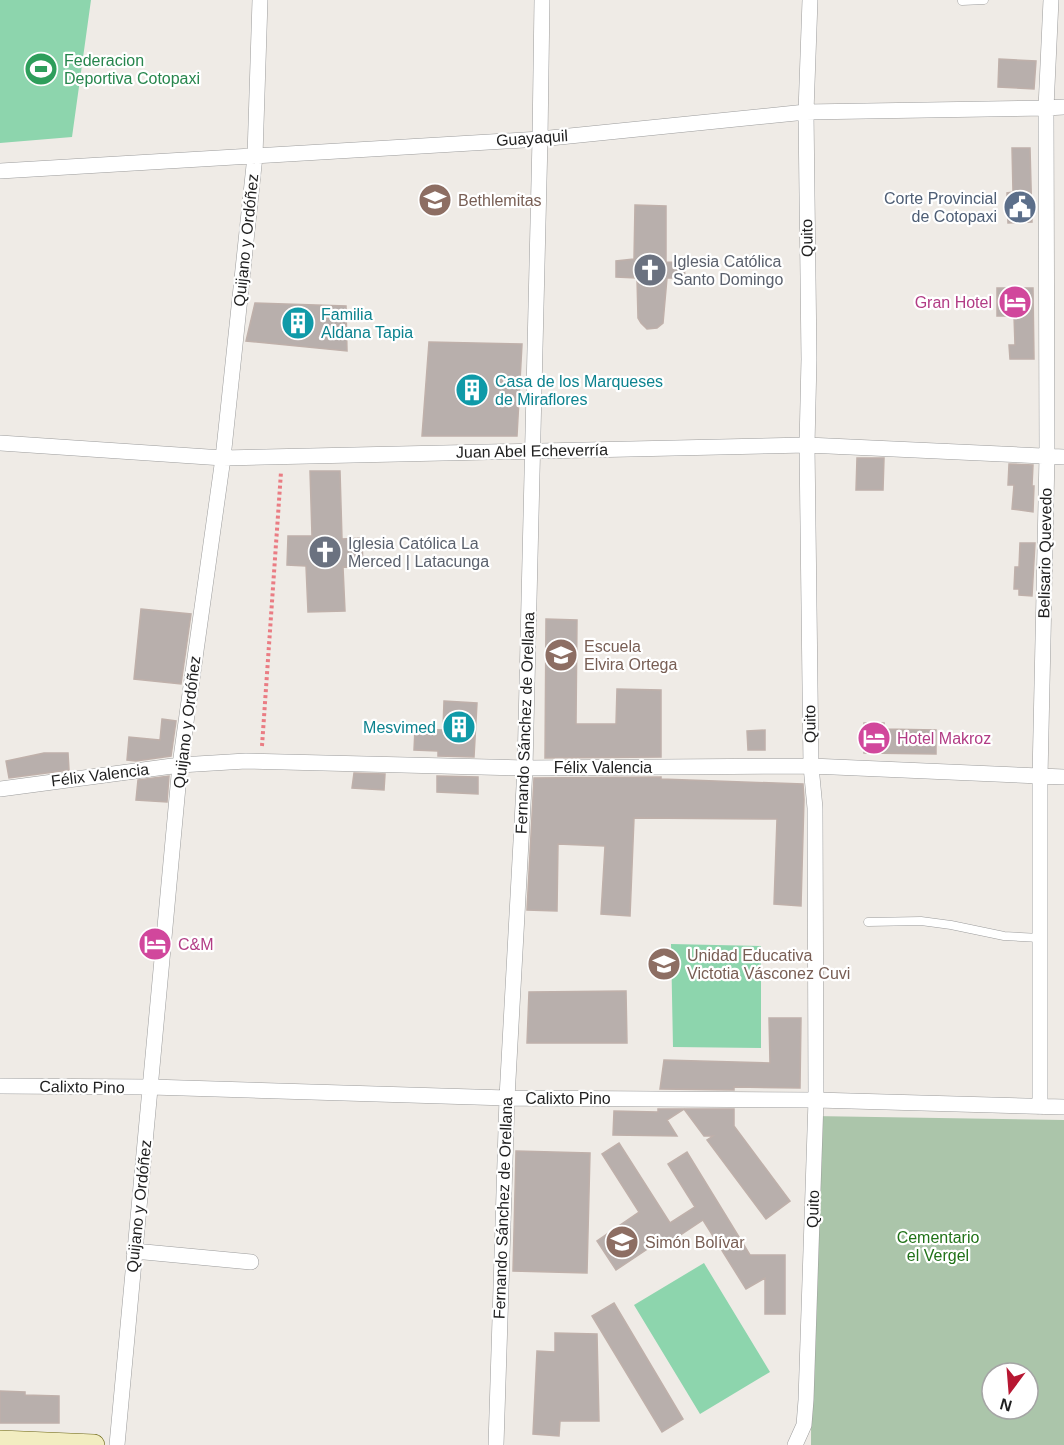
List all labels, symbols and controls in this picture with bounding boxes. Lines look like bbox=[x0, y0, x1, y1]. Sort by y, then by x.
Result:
sports icon: Federacion Deportiva Cotopaxi bbox=[23, 51, 59, 87]
place label: Federacion Deportiva Cotopaxi bbox=[64, 52, 200, 87]
street label: Guayaquil bbox=[495, 127, 569, 149]
street label: Quijano y Ordóñez bbox=[231, 173, 261, 307]
school or university icon: Bethlemitas bbox=[417, 182, 453, 218]
public building icon: Corte Provincial de Cotopaxi bbox=[1002, 189, 1038, 225]
place label: Corte Provincial de Cotopaxi bbox=[884, 190, 997, 225]
place label: Bethlemitas bbox=[458, 192, 542, 209]
street label: Quito bbox=[798, 219, 816, 257]
church icon: Iglesia Católica Santo Domingo bbox=[632, 252, 668, 288]
place label: Iglesia Católica Santo Domingo bbox=[673, 253, 783, 288]
hotel icon: Gran Hotel bbox=[997, 284, 1033, 320]
place label: Gran Hotel bbox=[915, 294, 992, 311]
building icon: Familia Aldana Tapia bbox=[280, 305, 316, 341]
place label: Familia Aldana Tapia bbox=[321, 306, 413, 341]
building icon: Casa de los Marqueses de Miraflores bbox=[454, 372, 490, 408]
place label: Casa de los Marqueses de Miraflores bbox=[495, 373, 663, 408]
street label: Juan Abel Echeverría bbox=[456, 441, 608, 461]
street label: Belisario Quevedo bbox=[1035, 487, 1055, 619]
church icon: Iglesia Católica La Merced | Latacunga bbox=[307, 534, 343, 570]
place label: Iglesia Católica La Merced | Latacunga bbox=[348, 535, 489, 570]
street label: Fernando Sánchez de Orellana bbox=[513, 611, 537, 834]
school or university icon: Escuela Elvira Ortega bbox=[543, 637, 579, 673]
place label: Escuela Elvira Ortega bbox=[584, 638, 677, 673]
street label: Quijano y Ordóñez bbox=[170, 655, 204, 789]
street label: Quito bbox=[801, 705, 819, 743]
building icon: Mesvimed bbox=[441, 709, 477, 745]
place label: Mesvimed bbox=[363, 719, 436, 736]
hotel icon: Hotel Makroz bbox=[856, 720, 892, 756]
place label: Hotel Makroz bbox=[897, 730, 991, 747]
street label: Félix Valencia bbox=[554, 759, 652, 776]
street label: Félix Valencia bbox=[50, 761, 150, 789]
hotel icon: C&M bbox=[137, 926, 173, 962]
place label: C&M bbox=[178, 936, 214, 953]
school or university icon: Unidad Educativa Victotia Vásconez Cuvi bbox=[646, 946, 682, 982]
place label: Unidad Educativa Victotia Vásconez Cuvi bbox=[687, 947, 850, 982]
street label: Calixto Pino bbox=[39, 1078, 125, 1096]
street label: Calixto Pino bbox=[525, 1090, 611, 1107]
street label: Fernando Sánchez de Orellana bbox=[491, 1096, 515, 1319]
street label: Quijano y Ordóñez bbox=[124, 1139, 154, 1273]
street label: Quito bbox=[804, 1189, 822, 1228]
school or university icon: Simón Bolívar bbox=[604, 1224, 640, 1260]
park label: Cementario el Vergel bbox=[897, 1229, 979, 1264]
place label: Simón Bolívar bbox=[645, 1234, 745, 1251]
north arrow bbox=[980, 1361, 1040, 1421]
text: N bbox=[998, 1395, 1014, 1415]

